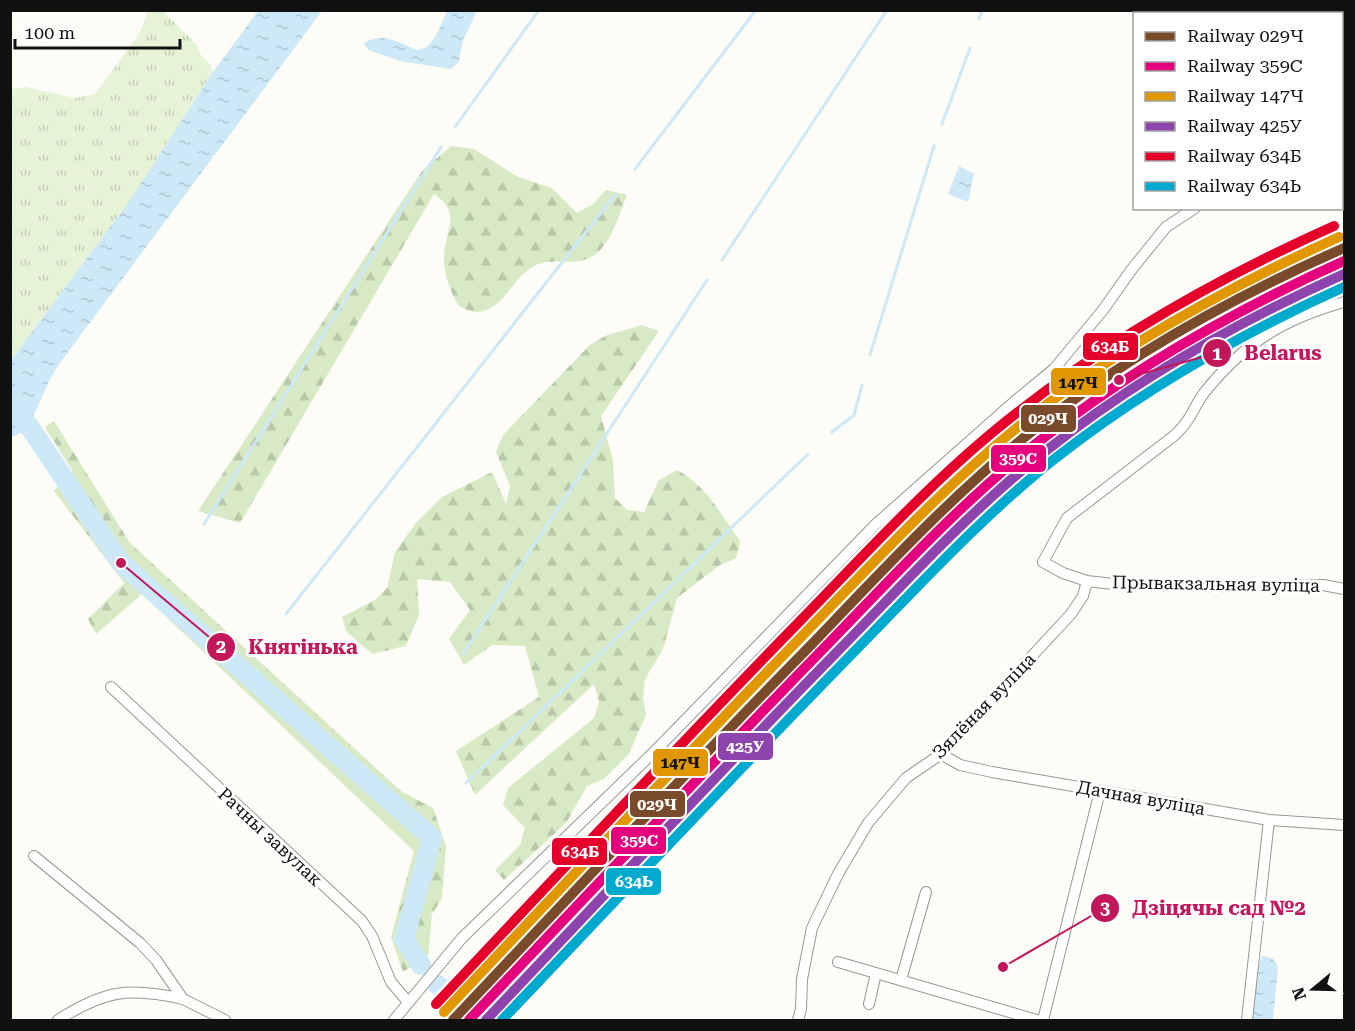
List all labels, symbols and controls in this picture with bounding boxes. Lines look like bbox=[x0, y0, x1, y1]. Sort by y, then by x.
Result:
scale bar bbox=[15, 12, 180, 50]
legend bbox=[1133, 12, 1343, 210]
text: 100 m bbox=[24, 22, 75, 43]
text: Railway 029Ч bbox=[1187, 25, 1304, 46]
text: Railway 359С bbox=[1187, 55, 1303, 76]
text: Railway 147Ч bbox=[1187, 85, 1304, 106]
text: Railway 425У bbox=[1187, 115, 1303, 136]
text: Railway 634Б bbox=[1187, 145, 1301, 166]
text: Railway 634Ь bbox=[1187, 175, 1301, 196]
line badge: 634Б bbox=[1082, 332, 1139, 361]
callout: Belarus bbox=[1202, 334, 1333, 372]
text: 634Б bbox=[1091, 337, 1129, 356]
text: Belarus bbox=[1244, 341, 1322, 365]
text: 1 bbox=[1212, 343, 1222, 364]
line badge: 147Ч bbox=[1050, 367, 1107, 396]
text: 147Ч bbox=[1058, 373, 1098, 392]
line badge: 029Ч bbox=[1020, 404, 1077, 433]
text: 029Ч bbox=[1028, 409, 1068, 428]
line badge: 359С bbox=[990, 444, 1047, 473]
text: 359С bbox=[999, 449, 1037, 468]
street label: Прывакзальная вуліца bbox=[1112, 571, 1320, 596]
callout: Княгінька bbox=[206, 628, 369, 666]
text: Княгінька bbox=[248, 635, 358, 659]
text: 2 bbox=[216, 636, 226, 657]
street label: Зялёная вуліца bbox=[928, 648, 1040, 763]
line badge: 425У bbox=[717, 732, 774, 761]
text: 425У bbox=[726, 737, 764, 756]
line badge: 147Ч bbox=[652, 748, 709, 777]
text: 147Ч bbox=[660, 753, 700, 772]
street label: Дачная вуліца bbox=[1075, 776, 1207, 819]
street label: Рачны завулак bbox=[214, 783, 327, 890]
line badge: 029Ч bbox=[629, 790, 686, 818]
text: 029Ч bbox=[637, 795, 677, 814]
line badge: 359С bbox=[610, 826, 667, 855]
text: 359С bbox=[620, 831, 658, 850]
line badge: 634Б bbox=[551, 837, 608, 866]
text: 634Б bbox=[561, 842, 599, 861]
line badge: 634Ь bbox=[605, 867, 662, 896]
text: 634Ь bbox=[615, 872, 653, 891]
callout: Дзіцячы сад №2 bbox=[1090, 889, 1318, 927]
text: Дзіцячы сад №2 bbox=[1132, 896, 1306, 920]
text: 3 bbox=[1100, 897, 1110, 918]
north arrow bbox=[1283, 959, 1343, 1019]
text: N bbox=[1288, 985, 1310, 1003]

